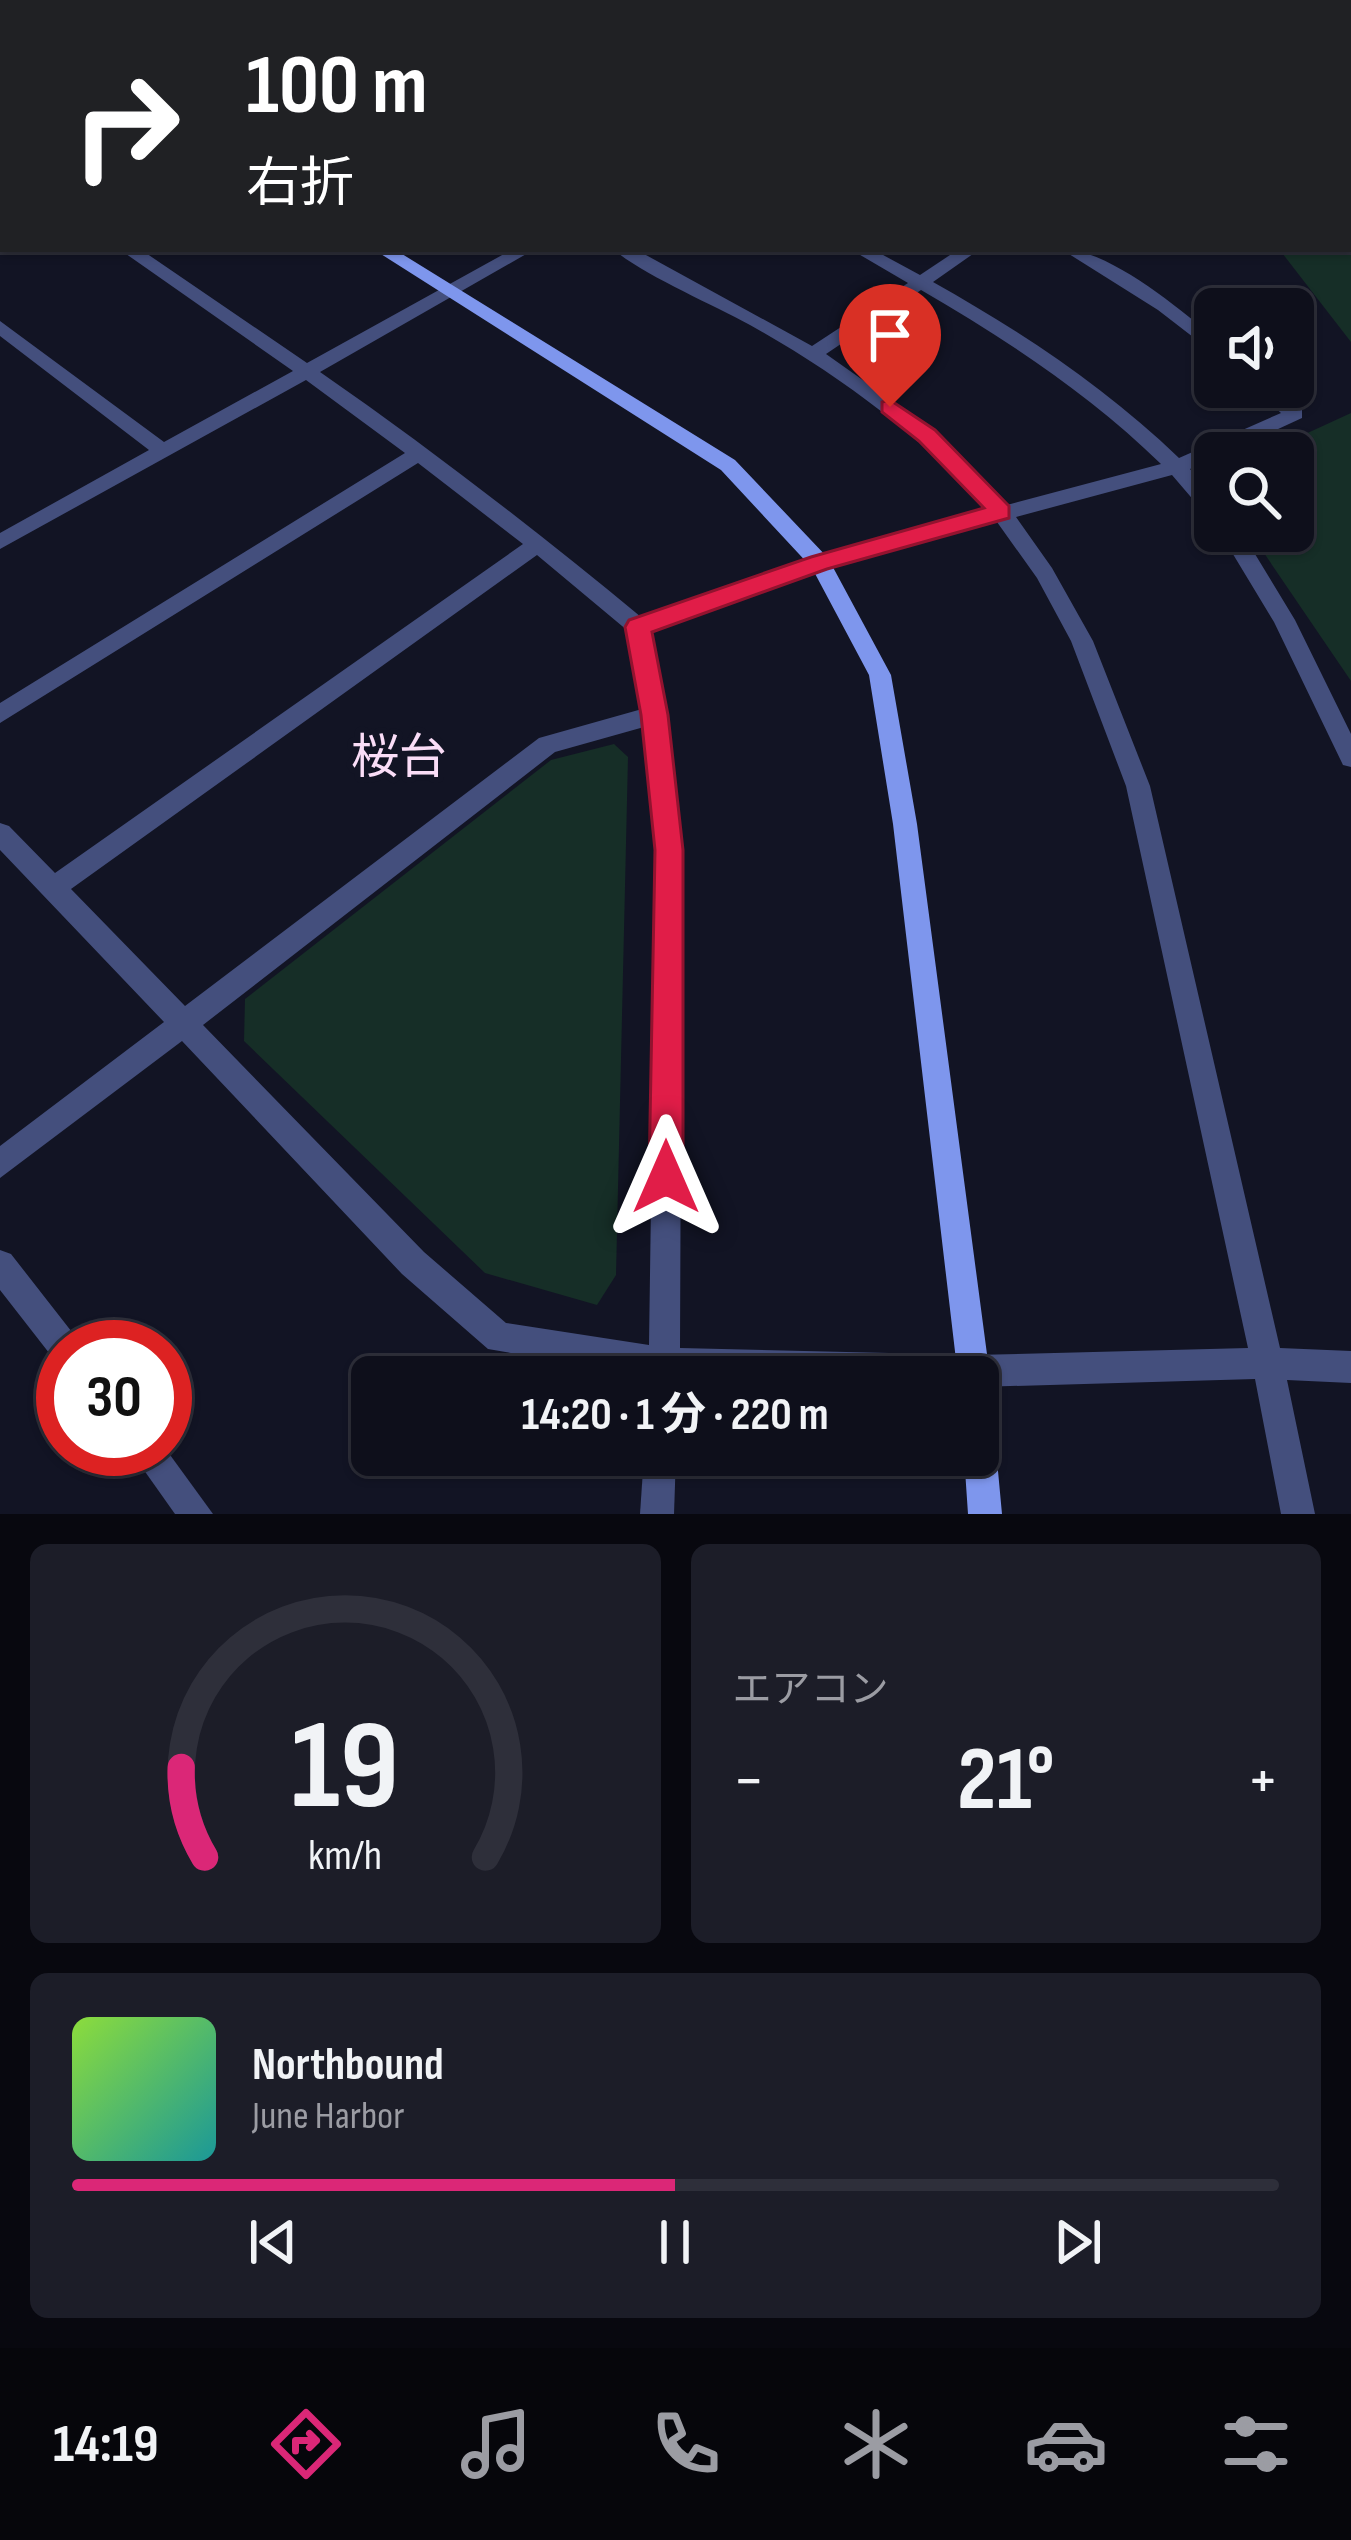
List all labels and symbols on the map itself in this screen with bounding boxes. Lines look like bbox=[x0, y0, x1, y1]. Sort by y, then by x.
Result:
pin bbox=[839, 284, 941, 407]
district label: 桜台 bbox=[351, 730, 447, 787]
position arrow bbox=[603, 1114, 729, 1240]
speed limit sign: 30 bbox=[36, 1320, 192, 1476]

